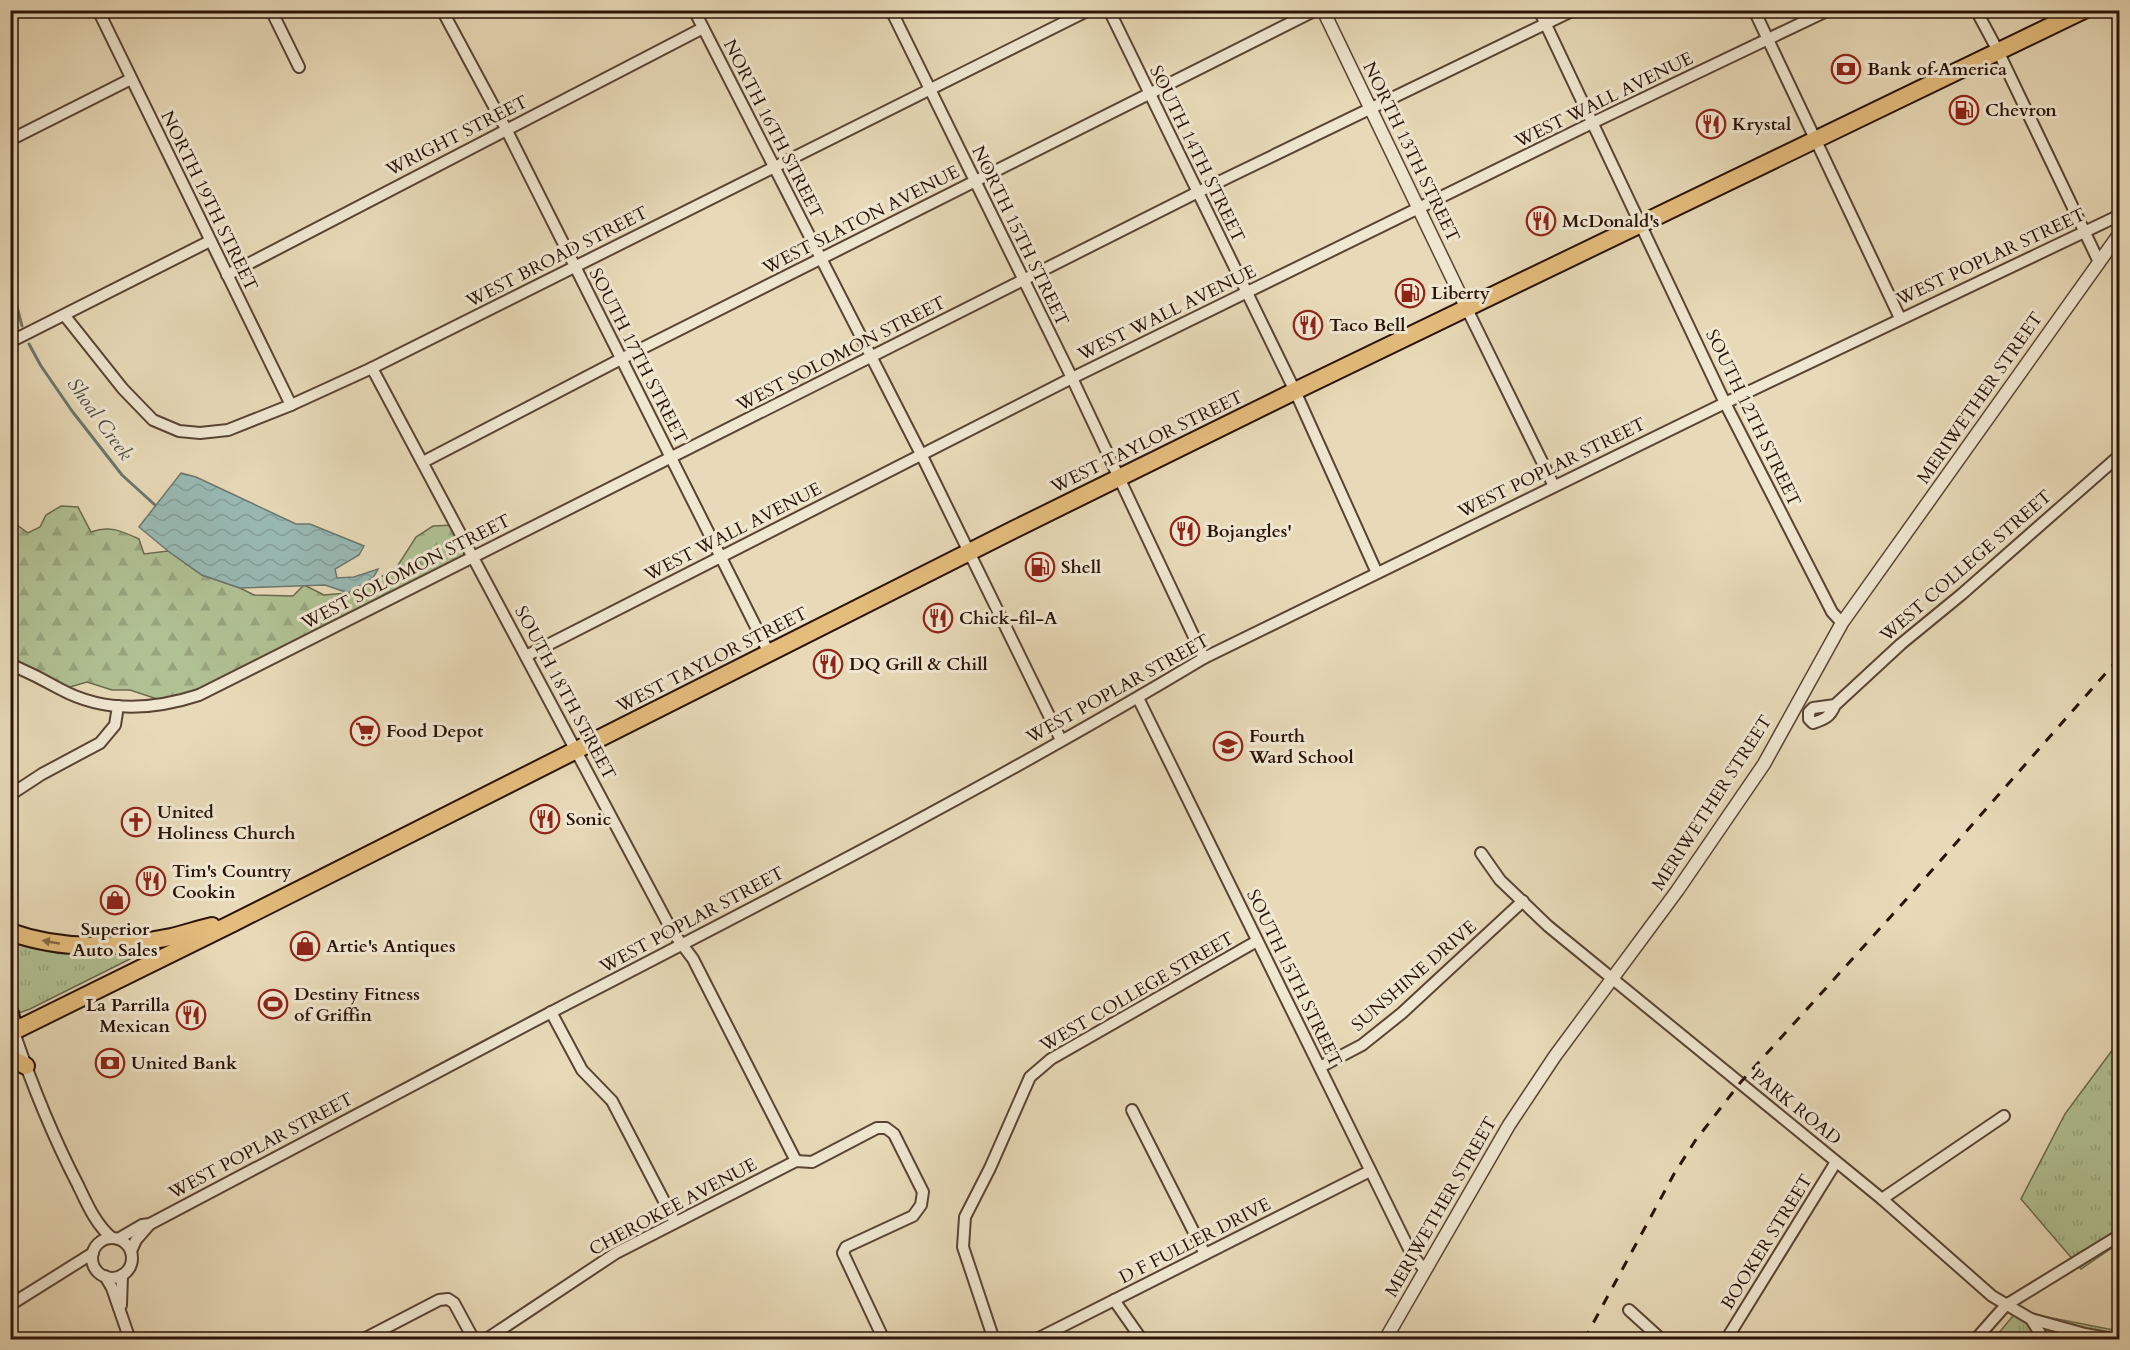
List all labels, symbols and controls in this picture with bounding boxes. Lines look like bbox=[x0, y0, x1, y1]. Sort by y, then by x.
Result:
street label: NORTH 16TH STREET bbox=[717, 35, 829, 223]
street label: WEST WALL AVENUE bbox=[1510, 46, 1697, 155]
bank icon: Bank of America bbox=[1830, 53, 1862, 85]
street label: NORTH 13TH STREET bbox=[1356, 57, 1466, 247]
place label: Bank of America bbox=[1867, 57, 2007, 82]
street label: SOUTH 14TH STREET bbox=[1143, 61, 1251, 247]
street label: WRIGHT STREET bbox=[381, 89, 532, 183]
fuel station icon: Chevron bbox=[1948, 94, 1980, 126]
place label: Chevron bbox=[1985, 98, 2057, 123]
street label: NORTH 19TH STREET bbox=[154, 106, 264, 296]
restaurant icon: Krystal bbox=[1695, 108, 1727, 140]
place label: Krystal bbox=[1732, 112, 1791, 137]
street label: NORTH 15TH STREET bbox=[965, 141, 1075, 331]
street label: WEST SLATON AVENUE bbox=[757, 159, 964, 281]
street label: WEST BROAD STREET bbox=[461, 200, 652, 314]
street label: WEST POPLAR STREET bbox=[1891, 202, 2090, 312]
restaurant icon: McDonald's bbox=[1525, 205, 1557, 237]
place label: McDonald's bbox=[1562, 209, 1659, 234]
street label: WEST WALL AVENUE bbox=[1073, 259, 1260, 368]
street label: SOUTH 17TH STREET bbox=[583, 264, 693, 448]
fuel station icon: Liberty bbox=[1394, 277, 1426, 309]
place label: Liberty bbox=[1431, 281, 1491, 306]
street label: WEST SOLOMON STREET bbox=[731, 290, 950, 418]
street label: MERIWETHER STREET bbox=[1911, 307, 2049, 489]
restaurant icon: Taco Bell bbox=[1292, 309, 1324, 341]
place label: Taco Bell bbox=[1329, 313, 1406, 338]
street label: SOUTH 12TH STREET bbox=[1699, 325, 1807, 511]
water label: Shoal Creek bbox=[61, 372, 139, 466]
street label: WEST TAYLOR STREET bbox=[1046, 384, 1247, 500]
street label: WEST POPLAR STREET bbox=[1453, 412, 1650, 525]
street label: WEST WALL AVENUE bbox=[639, 476, 826, 588]
street label: WEST COLLEGE STREET bbox=[1874, 484, 2057, 648]
street label: WEST SOLOMON STREET bbox=[296, 508, 515, 636]
restaurant icon: Bojangles' bbox=[1169, 515, 1201, 547]
place label: Bojangles' bbox=[1206, 519, 1292, 544]
fuel station icon: Shell bbox=[1024, 551, 1056, 583]
place label: Shell bbox=[1061, 555, 1101, 580]
street label: SOUTH 18TH STREET bbox=[508, 601, 622, 785]
street label: WEST TAYLOR STREET bbox=[611, 601, 812, 720]
restaurant icon: Chick-fil-A bbox=[922, 602, 954, 634]
place label: Chick-fil-A bbox=[959, 606, 1058, 631]
street label: WEST POPLAR STREET bbox=[1021, 628, 1214, 750]
restaurant icon: DQ Grill & Chill bbox=[812, 648, 844, 680]
place label: DQ Grill & Chill bbox=[849, 652, 988, 677]
street label: MERIWETHER STREET bbox=[1646, 710, 1778, 896]
supermarket icon: Food Depot bbox=[349, 715, 381, 747]
place label: Food Depot bbox=[386, 719, 484, 744]
place label: Fourth Ward School bbox=[1248, 724, 1354, 770]
school or university icon: Fourth Ward School bbox=[1212, 730, 1244, 762]
place label: United Holiness Church bbox=[157, 800, 296, 846]
restaurant icon: Sonic bbox=[529, 803, 561, 835]
church icon: United Holiness Church bbox=[120, 806, 152, 838]
place label: Sonic bbox=[566, 807, 612, 832]
place label: Tim's Country Cookin bbox=[172, 859, 292, 905]
street label: WEST POPLAR STREET bbox=[594, 861, 789, 980]
restaurant icon: Tim's Country Cookin bbox=[135, 865, 167, 897]
shop icon: Superior Auto Sales bbox=[99, 884, 131, 916]
street label: SOUTH 15TH STREET bbox=[1240, 885, 1348, 1071]
street label: SUNSHINE DRIVE bbox=[1346, 915, 1482, 1037]
place label: Superior Auto Sales bbox=[72, 917, 158, 963]
street label: WEST COLLEGE STREET bbox=[1034, 926, 1239, 1058]
shop icon: Artie's Antiques bbox=[289, 930, 321, 962]
place label: Artie's Antiques bbox=[326, 934, 456, 959]
one-way arrow bbox=[42, 938, 61, 947]
place label: Destiny Fitness of Griffin bbox=[294, 982, 420, 1028]
sports icon: Destiny Fitness of Griffin bbox=[257, 988, 289, 1020]
place label: La Parrilla Mexican bbox=[86, 993, 170, 1039]
restaurant icon: La Parrilla Mexican bbox=[175, 999, 207, 1031]
bank icon: United Bank bbox=[94, 1047, 126, 1079]
place label: United Bank bbox=[131, 1051, 238, 1076]
street label: PARK ROAD bbox=[1746, 1063, 1846, 1151]
street label: WEST POPLAR STREET bbox=[163, 1087, 358, 1206]
street label: MERIWETHER STREET bbox=[1379, 1112, 1503, 1302]
street label: CHEROKEE AVENUE bbox=[585, 1152, 761, 1262]
street label: BOOKER STREET bbox=[1715, 1170, 1819, 1314]
street label: D F FULLER DRIVE bbox=[1115, 1192, 1275, 1290]

